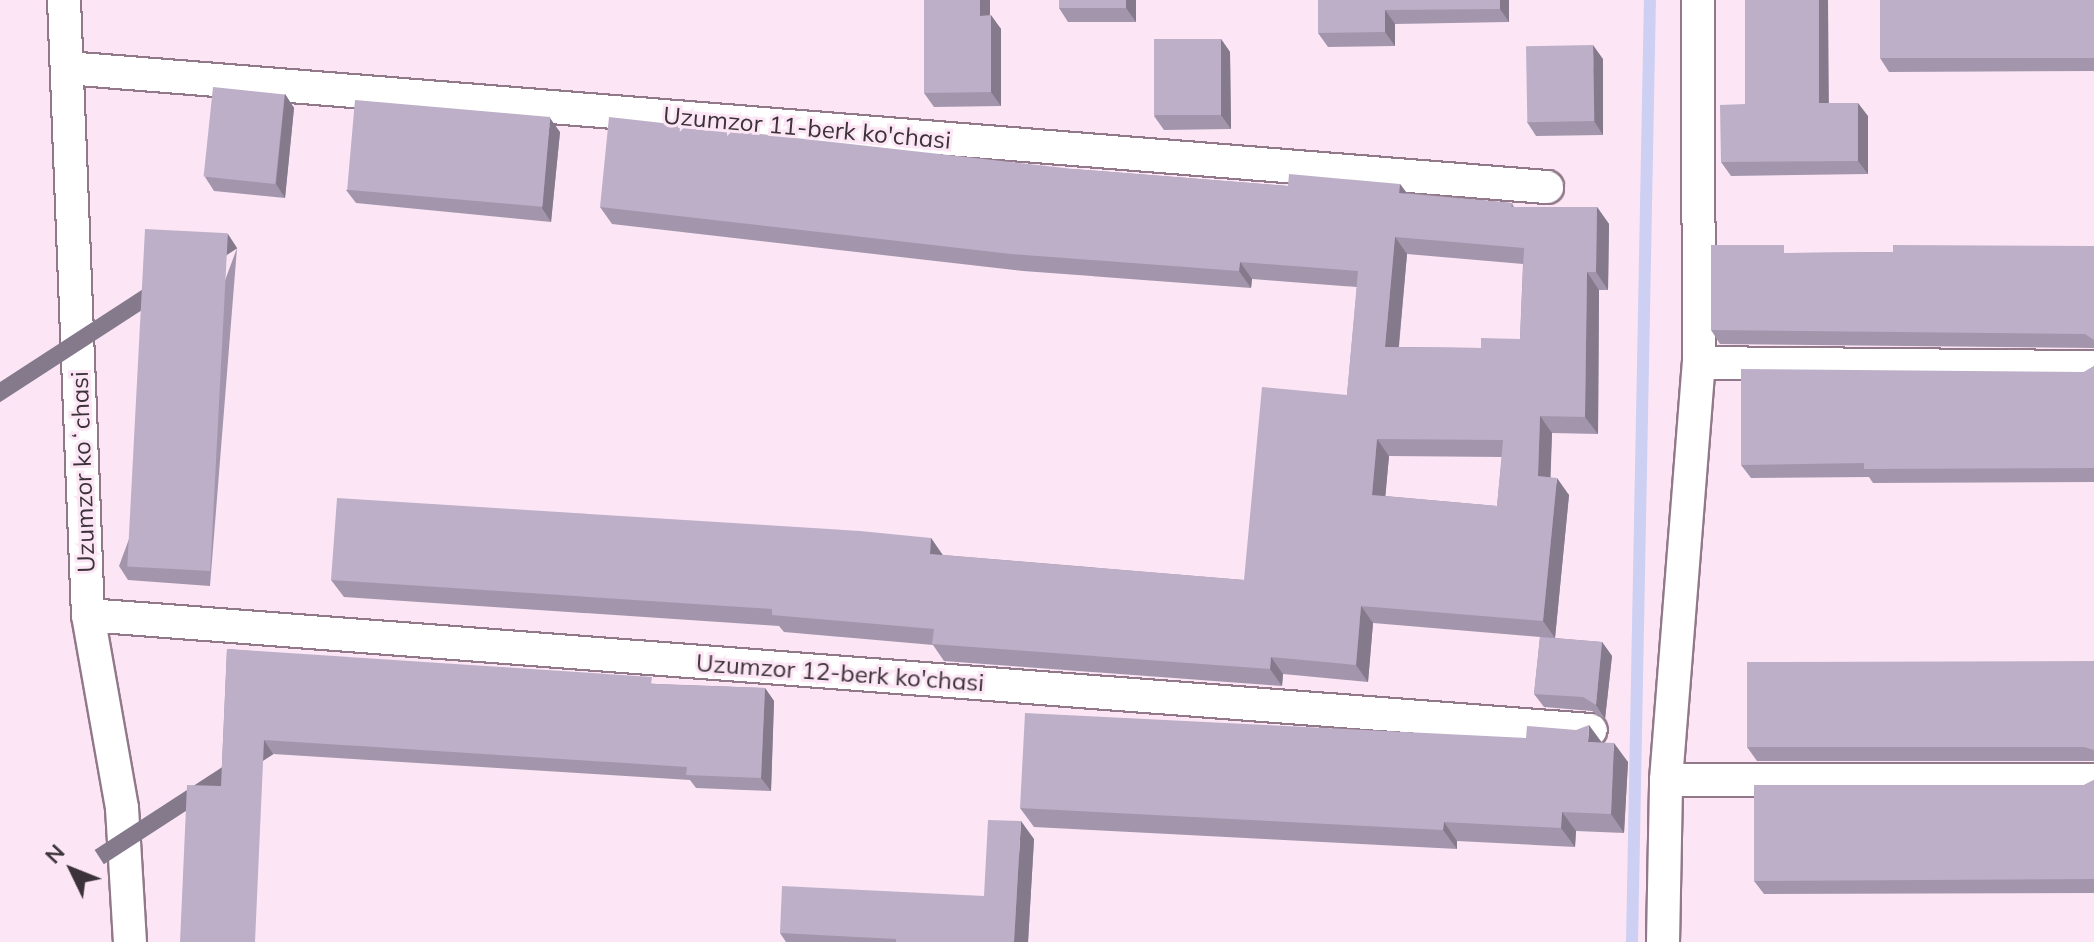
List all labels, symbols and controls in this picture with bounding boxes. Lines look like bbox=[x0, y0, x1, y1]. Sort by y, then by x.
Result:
street label: Uzumzor 11-berk ko'chasi bbox=[662, 101, 952, 155]
street label: Uzumzor koʻchasi bbox=[65, 371, 101, 573]
street label: Uzumzor 12-berk ko'chasi bbox=[695, 649, 985, 697]
north arrow bbox=[32, 830, 112, 910]
text: N bbox=[39, 838, 70, 869]

